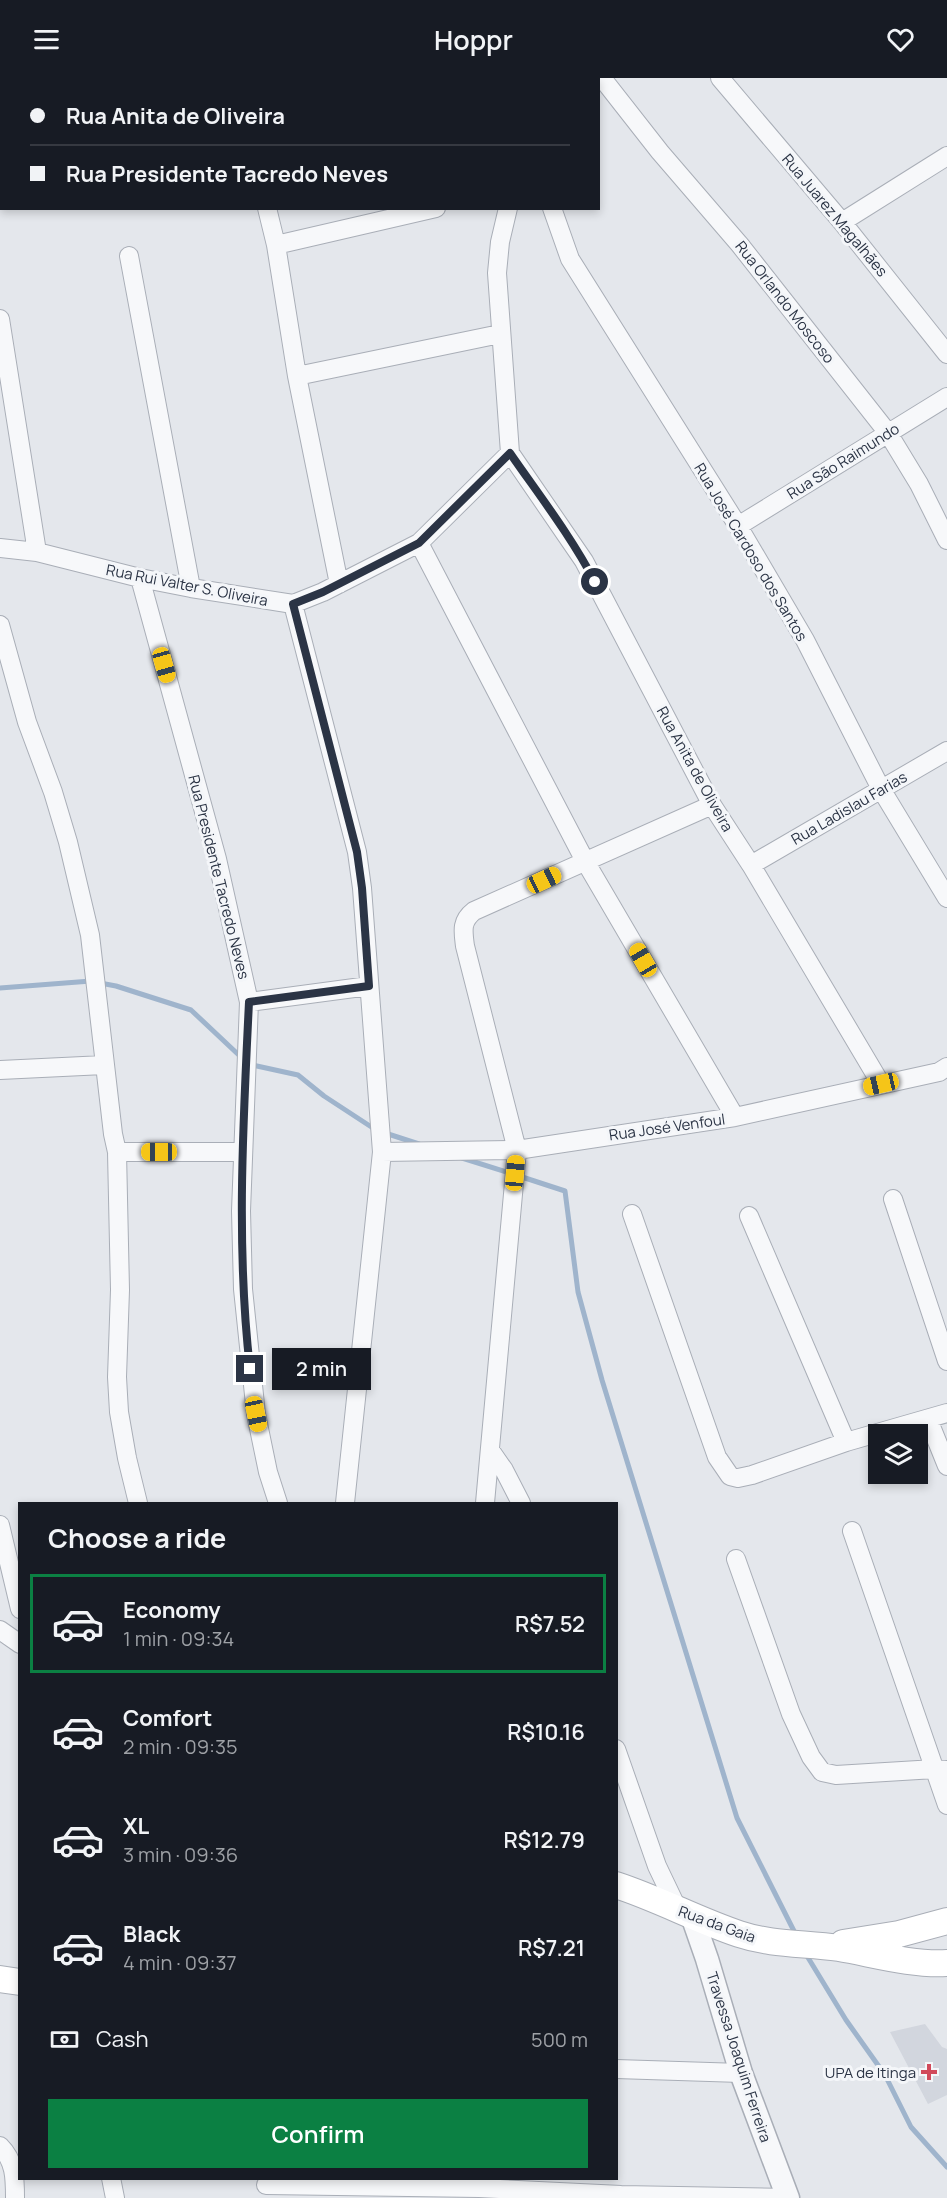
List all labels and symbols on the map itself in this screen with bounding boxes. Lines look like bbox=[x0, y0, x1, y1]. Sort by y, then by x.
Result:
street label: Rua Juarez Magalhães bbox=[777, 149, 893, 281]
street label: Rua Orlando Moscoso bbox=[730, 236, 840, 368]
street label: Rua São Raimundo bbox=[783, 418, 903, 504]
street label: Rua José Cardoso dos Santos bbox=[689, 459, 813, 645]
street label: Rua Rui Valter S. Oliveira bbox=[104, 559, 270, 611]
route start bbox=[581, 568, 608, 595]
car bbox=[150, 645, 178, 685]
street label: Rua Anita de Oliveira bbox=[652, 702, 738, 836]
street label: Rua Ladislau Farias bbox=[787, 766, 911, 850]
street label: Rua Presidente Tacredo Neves bbox=[183, 773, 255, 982]
car bbox=[524, 864, 564, 896]
car bbox=[626, 940, 660, 980]
car bbox=[861, 1071, 901, 1097]
street label: Rua José Venfoul bbox=[608, 1108, 726, 1146]
car bbox=[141, 1143, 177, 1161]
car bbox=[504, 1154, 526, 1192]
callout: 2 min bbox=[271, 1348, 370, 1390]
route end bbox=[236, 1355, 263, 1382]
car bbox=[243, 1395, 269, 1433]
street label: Rua da Gaia bbox=[676, 1900, 758, 1948]
street label: Travessa Joaquim Ferreira bbox=[701, 1969, 777, 2145]
place label: UPA de Itinga bbox=[825, 2062, 916, 2083]
marker: UPA de Itinga bbox=[920, 2063, 938, 2081]

